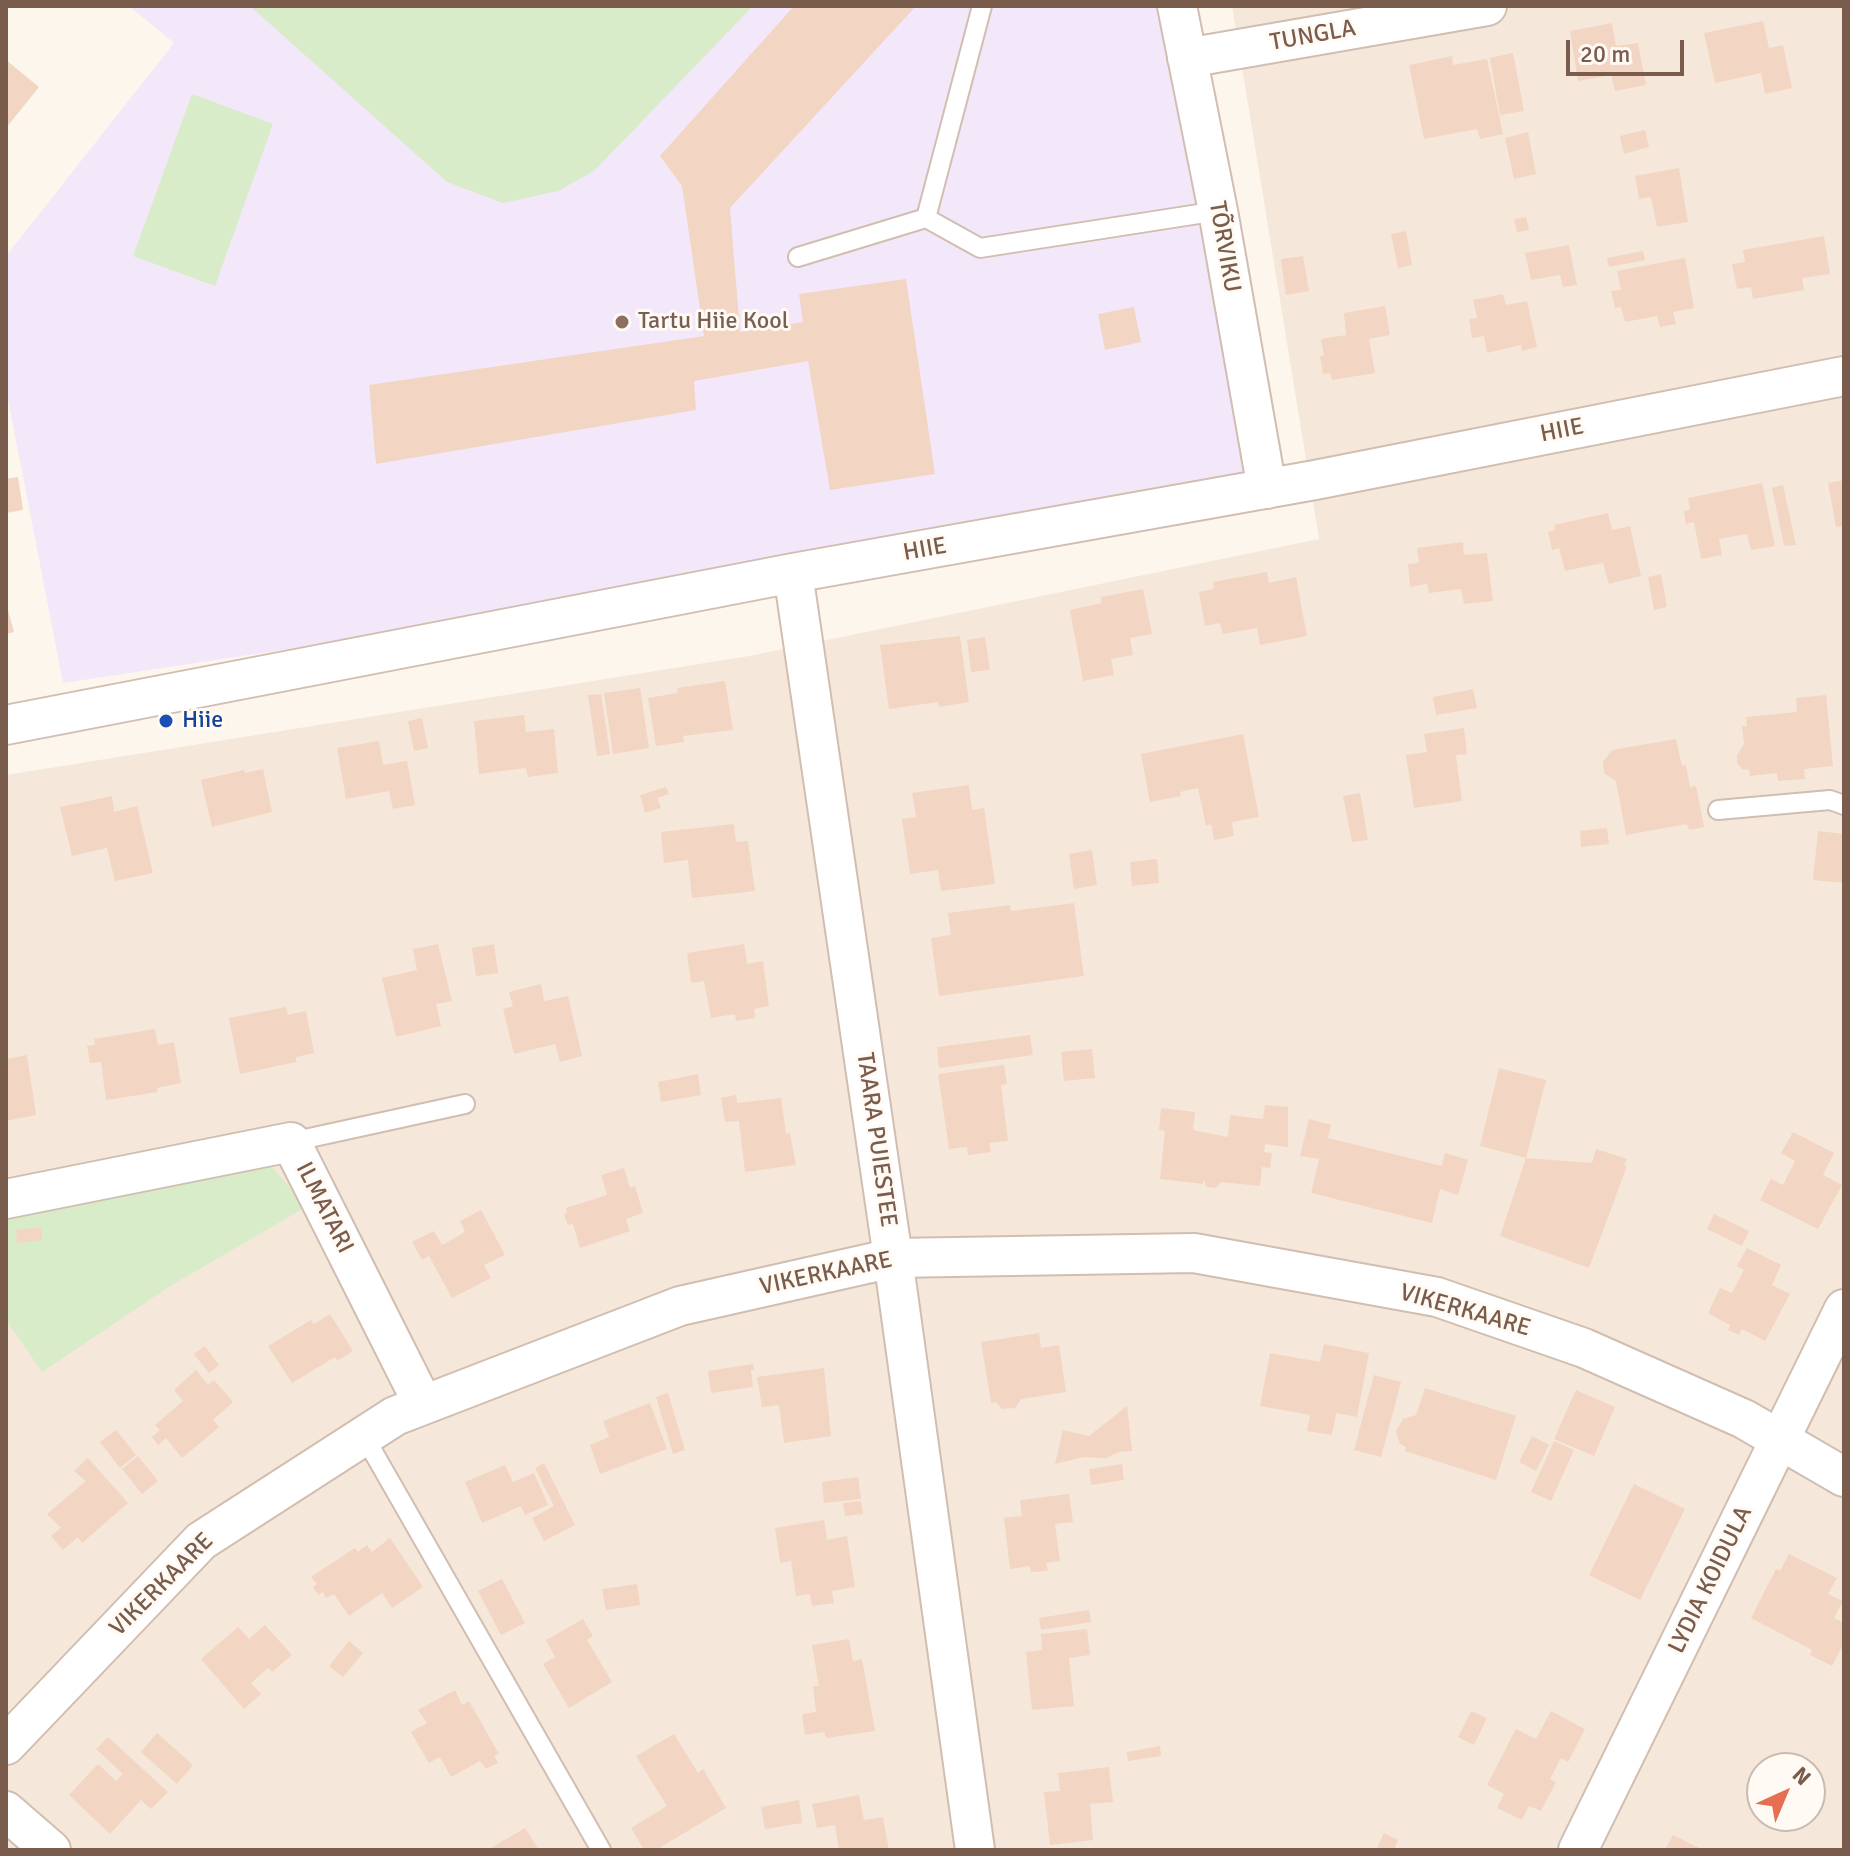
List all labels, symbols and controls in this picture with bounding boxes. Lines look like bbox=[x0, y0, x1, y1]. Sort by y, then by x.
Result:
street label: TUNGLA bbox=[1268, 14, 1358, 58]
scale bar bbox=[1570, 24, 1688, 74]
text: 20 m bbox=[1580, 39, 1630, 69]
street label: TÕRVIKU bbox=[1202, 199, 1246, 295]
place label: Tartu Hiie Kool bbox=[638, 308, 789, 336]
marker: Tartu Hiie Kool bbox=[613, 313, 631, 331]
street label: HIIE bbox=[1538, 413, 1586, 449]
street label: HIIE bbox=[901, 532, 949, 568]
place label: Hiie bbox=[182, 707, 223, 735]
marker: Hiie bbox=[157, 712, 175, 730]
street label: TAARA PUIESTEE bbox=[849, 1051, 903, 1229]
street label: ILMATARI bbox=[289, 1158, 359, 1258]
street label: VIKERKAARE bbox=[757, 1246, 895, 1302]
street label: VIKERKAARE bbox=[1396, 1279, 1534, 1343]
street label: LYDIA KOIDULA bbox=[1663, 1502, 1759, 1658]
street label: VIKERKAARE bbox=[104, 1527, 220, 1643]
north arrow bbox=[1746, 1752, 1826, 1832]
text: N bbox=[1787, 1761, 1817, 1791]

